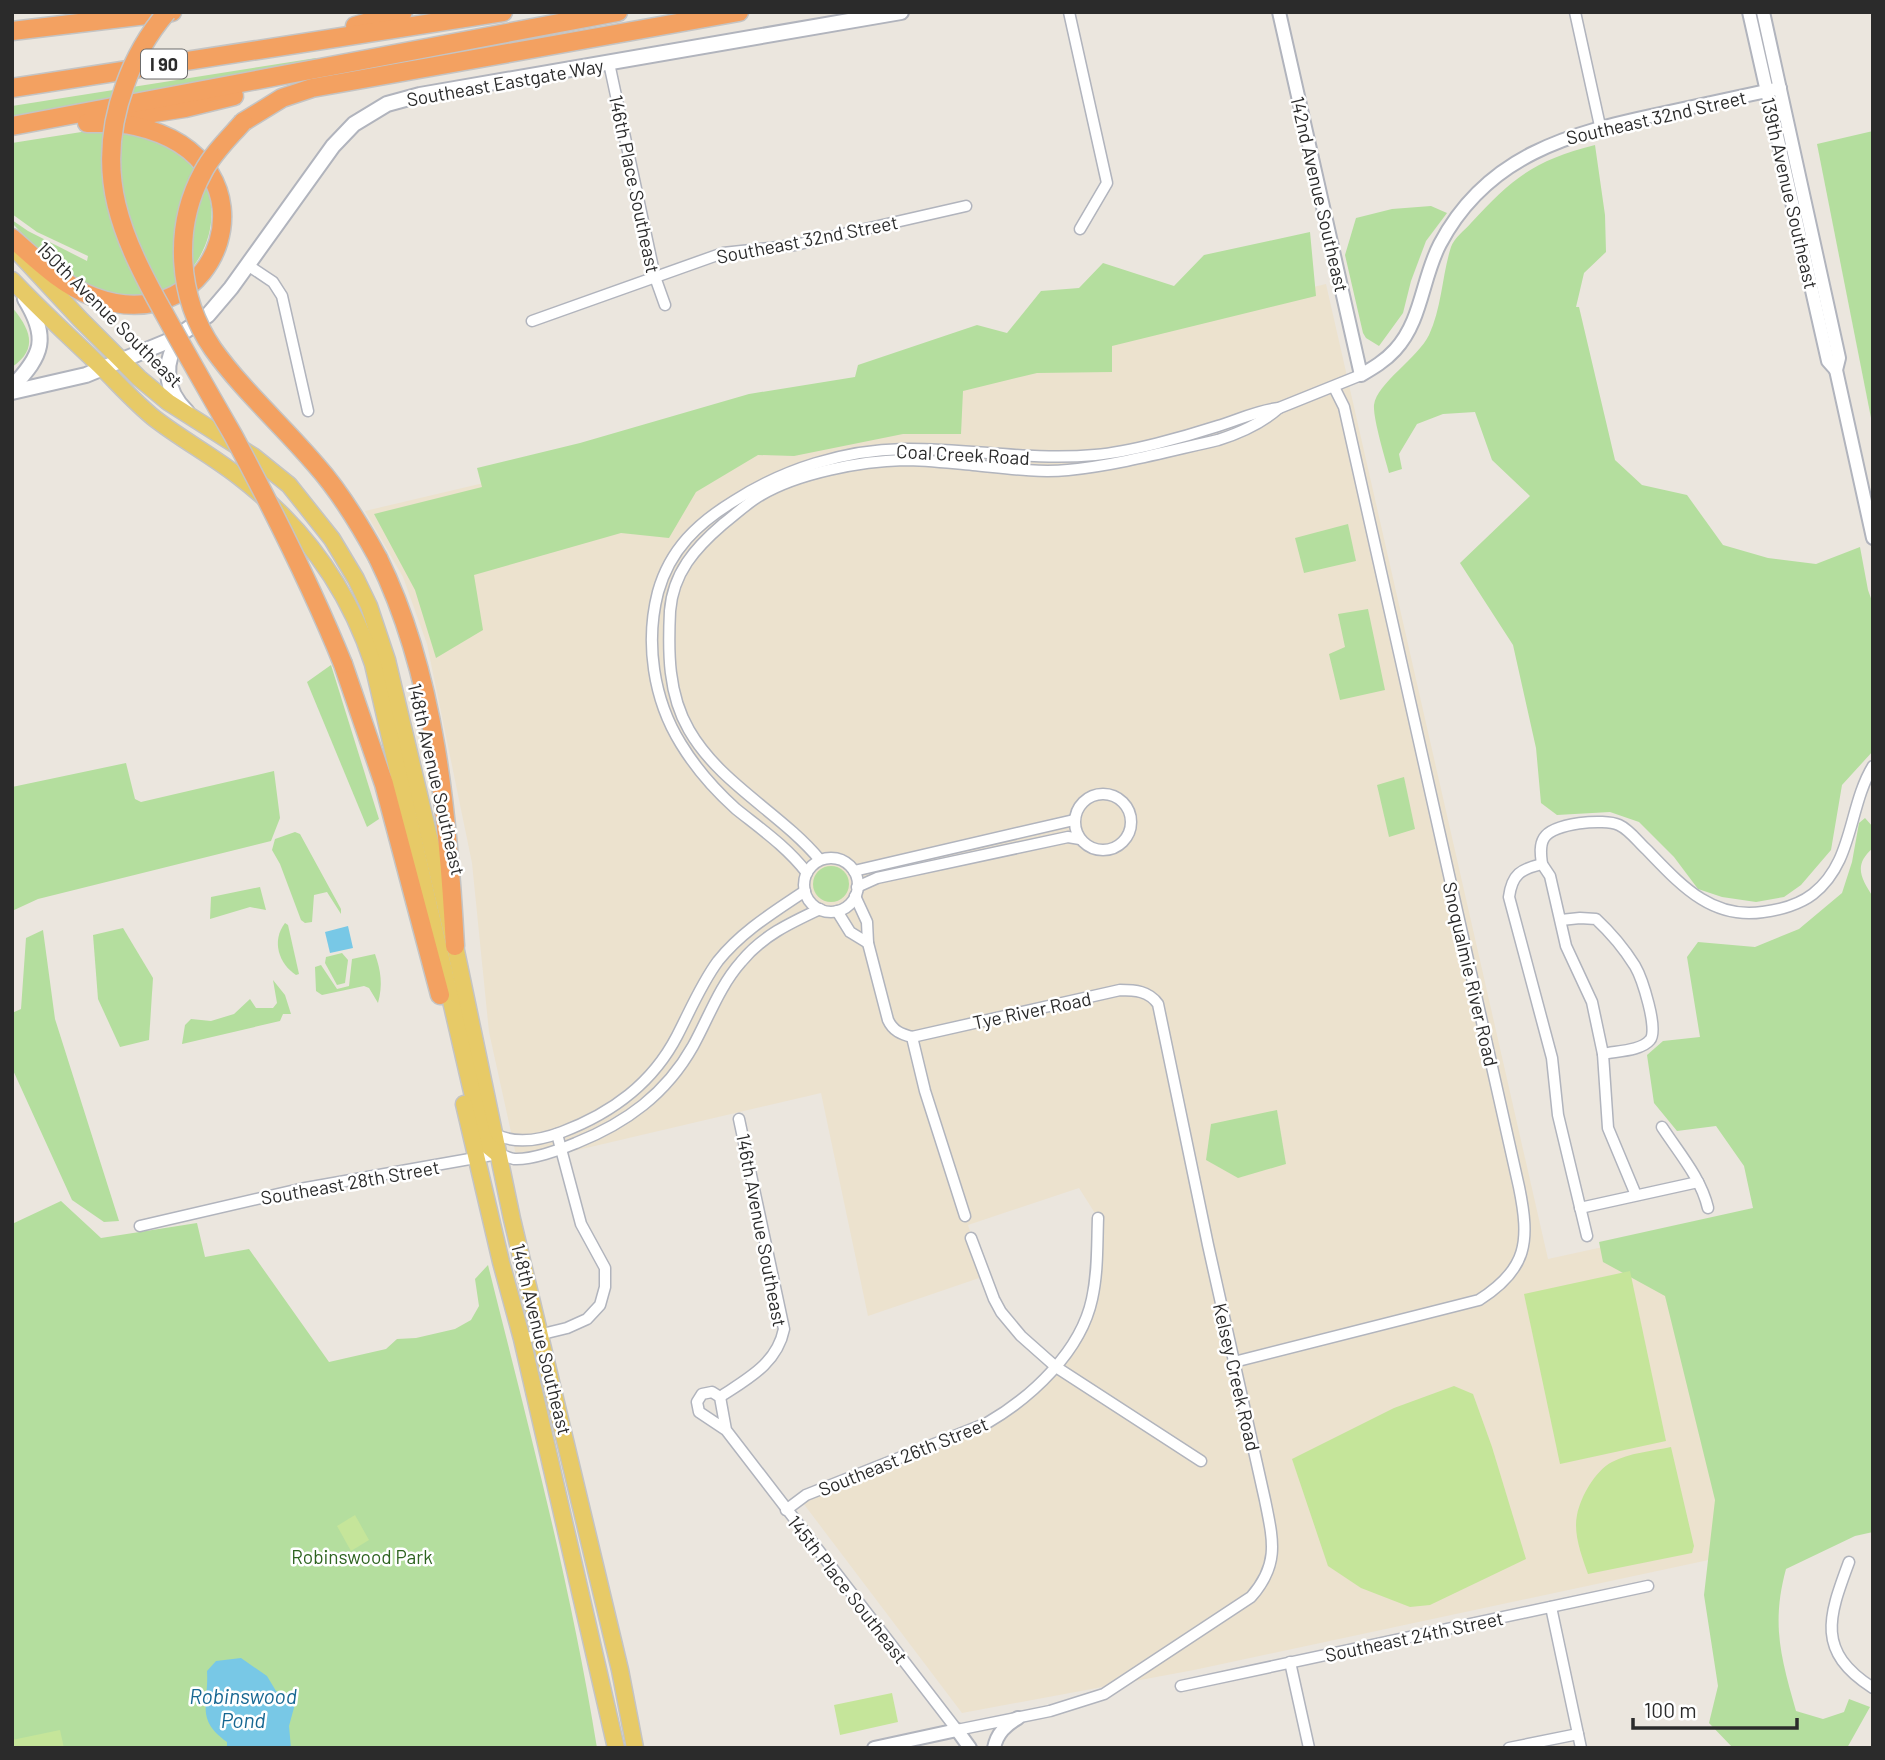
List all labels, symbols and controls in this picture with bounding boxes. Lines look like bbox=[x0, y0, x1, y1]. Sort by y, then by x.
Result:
road number: I 90 bbox=[141, 50, 187, 78]
street label: Southeast Eastgate Way bbox=[405, 53, 606, 111]
street label: Southeast 32nd Street bbox=[1564, 85, 1748, 149]
street label: 146th Place Southeast bbox=[605, 93, 665, 275]
street label: 142nd Avenue Southeast bbox=[1286, 94, 1354, 294]
street label: 139th Avenue Southeast bbox=[1757, 95, 1823, 291]
street label: Southeast 32nd Street bbox=[714, 210, 900, 268]
street label: 150th Avenue Southeast bbox=[32, 236, 188, 392]
street label: Coal Creek Road bbox=[896, 439, 1030, 469]
street label: 148th Avenue Southeast bbox=[404, 681, 470, 877]
street label: Snoqualmie River Road bbox=[1439, 879, 1503, 1069]
street label: Tye River Road bbox=[971, 986, 1093, 1034]
street label: 146th Avenue Southeast bbox=[732, 1131, 792, 1329]
street label: Southeast 28th Street bbox=[259, 1155, 441, 1209]
street label: 148th Avenue Southeast bbox=[507, 1241, 577, 1437]
street label: Kelsey Creek Road bbox=[1209, 1301, 1265, 1453]
street label: Southeast 26th Street bbox=[815, 1411, 991, 1501]
street label: 145th Place Southeast bbox=[783, 1510, 913, 1668]
park label: Robinswood Park bbox=[291, 1545, 433, 1568]
street label: Southeast 24th Street bbox=[1323, 1606, 1505, 1666]
water label: Robinswood Pond bbox=[189, 1683, 297, 1732]
scale bar bbox=[1633, 1686, 1798, 1730]
text: 100 m bbox=[1644, 1697, 1697, 1722]

